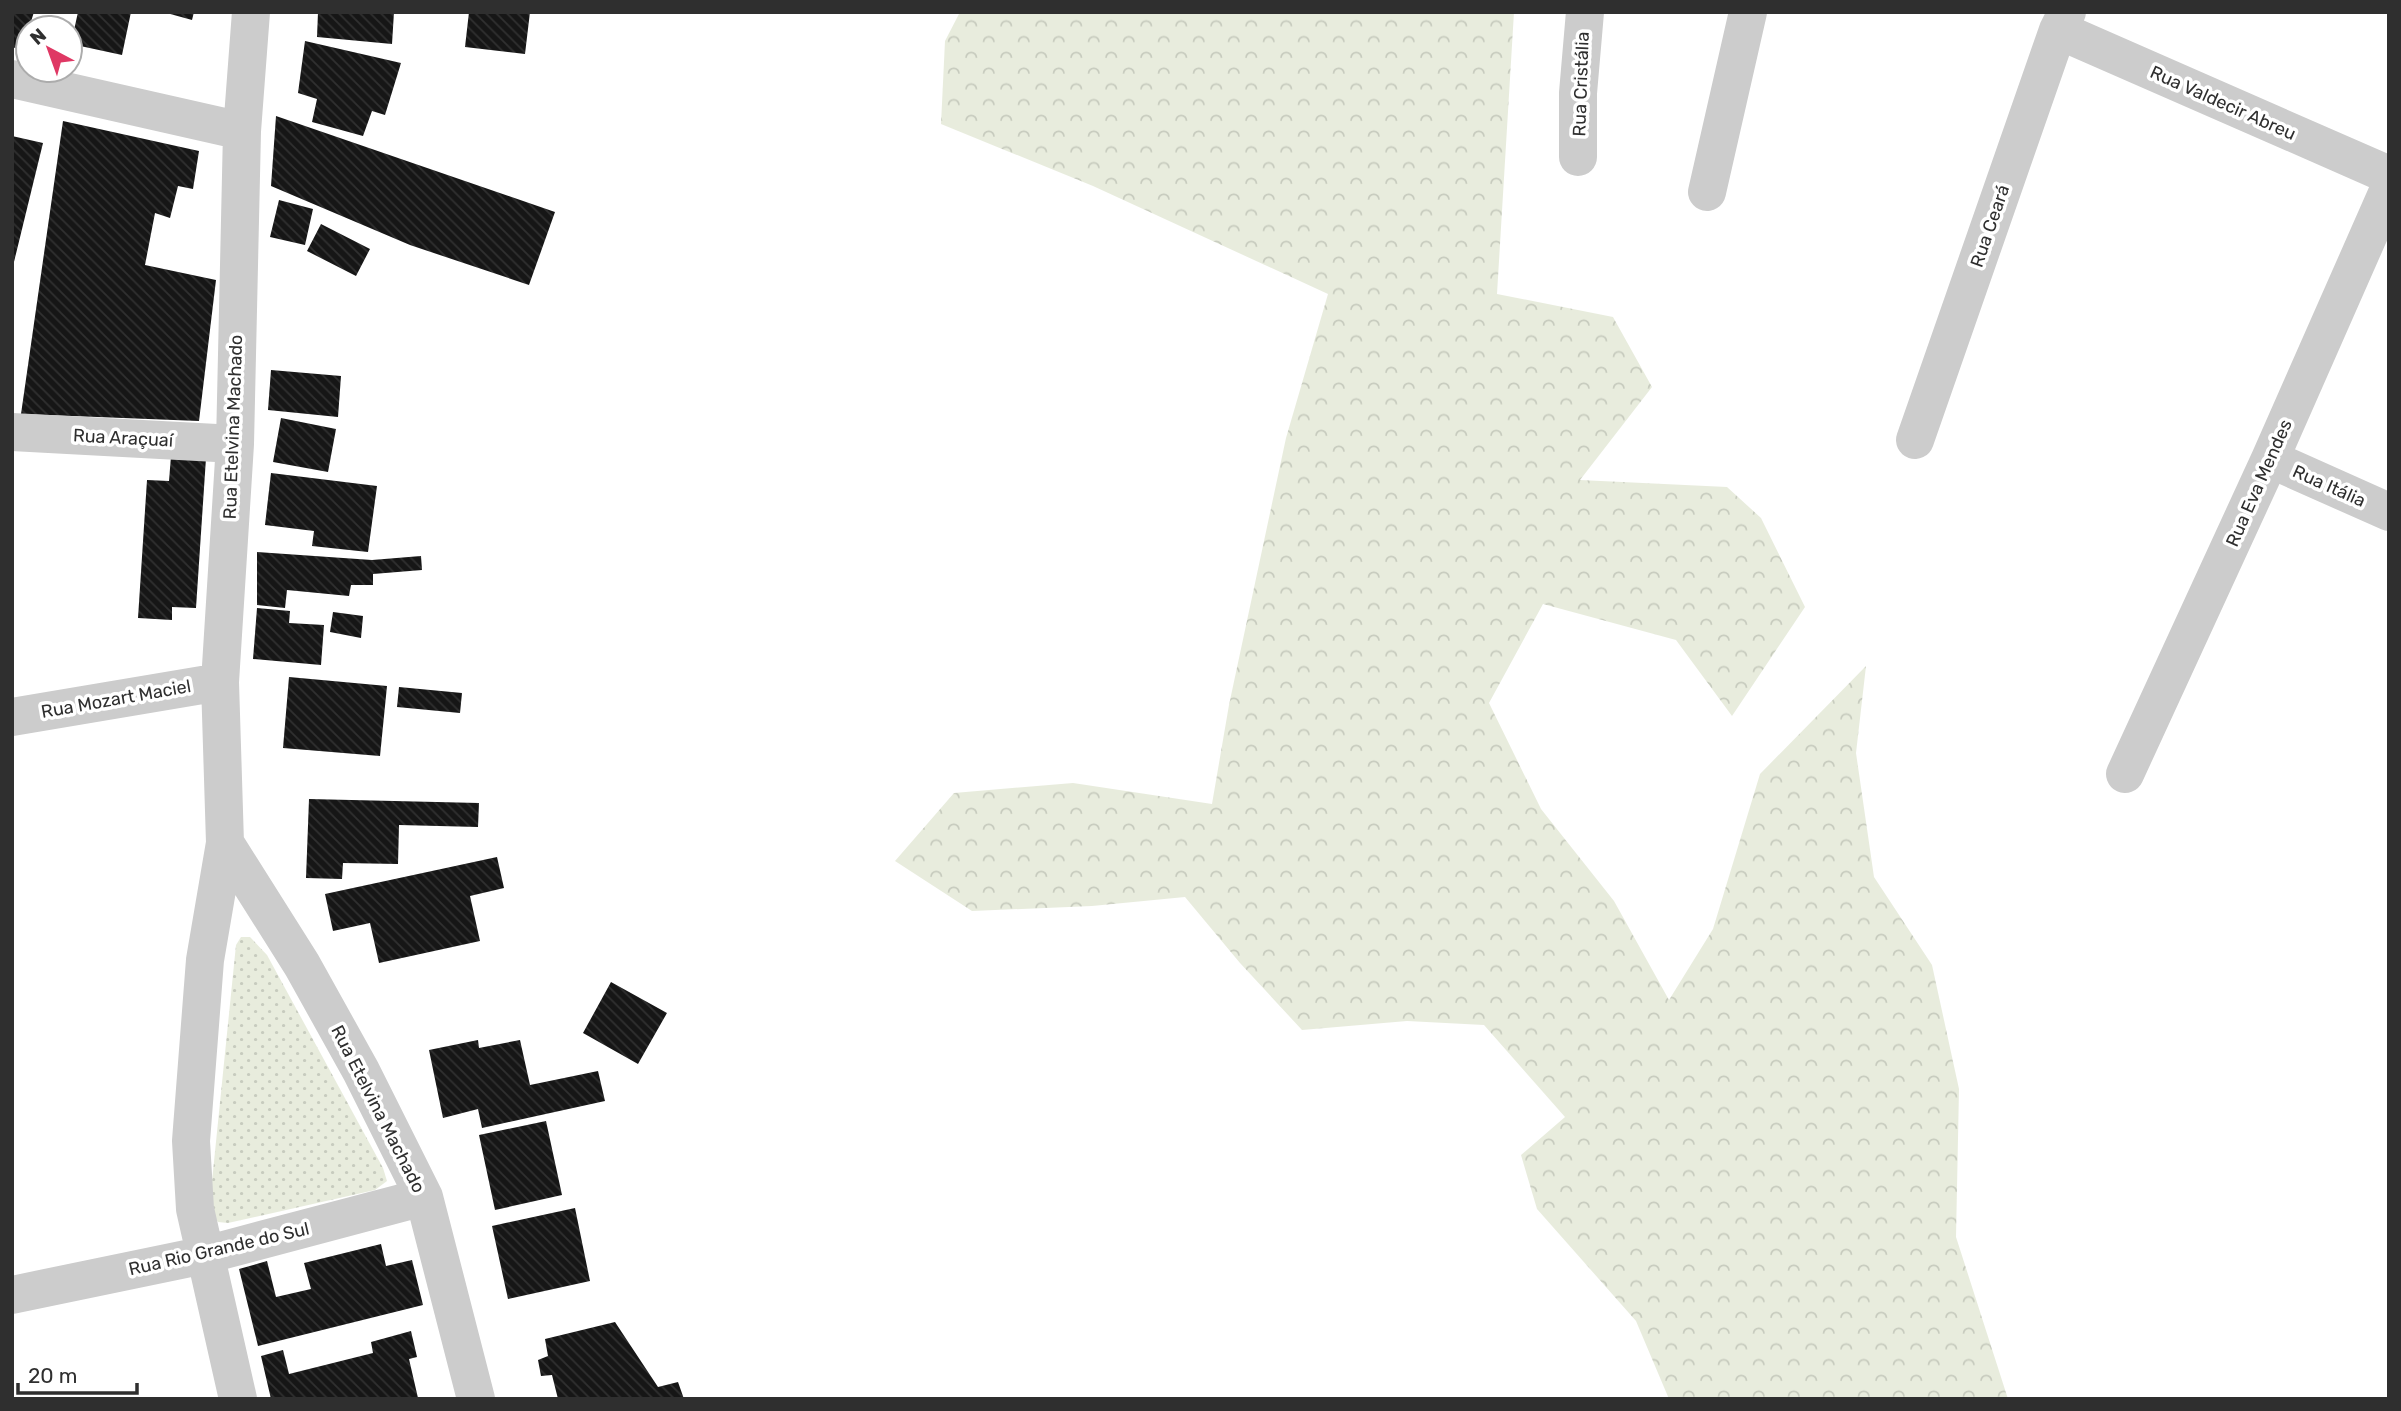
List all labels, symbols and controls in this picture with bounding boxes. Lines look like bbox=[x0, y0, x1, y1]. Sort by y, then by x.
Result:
north arrow bbox=[14, 14, 84, 84]
text: N bbox=[25, 23, 51, 50]
street label: Rua Cristália bbox=[1568, 31, 1594, 137]
street label: Rua Valdecir Abreu bbox=[2147, 61, 2299, 145]
street label: Rua Ceará bbox=[1966, 182, 2014, 270]
street label: Rua Etelvina Machado bbox=[219, 334, 247, 520]
street label: Rua Eva Mendes bbox=[2221, 416, 2297, 550]
street label: Rua Araçuaí bbox=[72, 424, 175, 452]
street label: Rua Itália bbox=[2289, 460, 2369, 512]
street label: Rua Mozart Maciel bbox=[39, 675, 193, 723]
street label: Rua Etelvina Machado bbox=[326, 1022, 430, 1196]
street label: Rua Rio Grande do Sul bbox=[127, 1218, 311, 1280]
scale bar bbox=[18, 1352, 136, 1396]
text: 20 m bbox=[28, 1363, 77, 1388]

